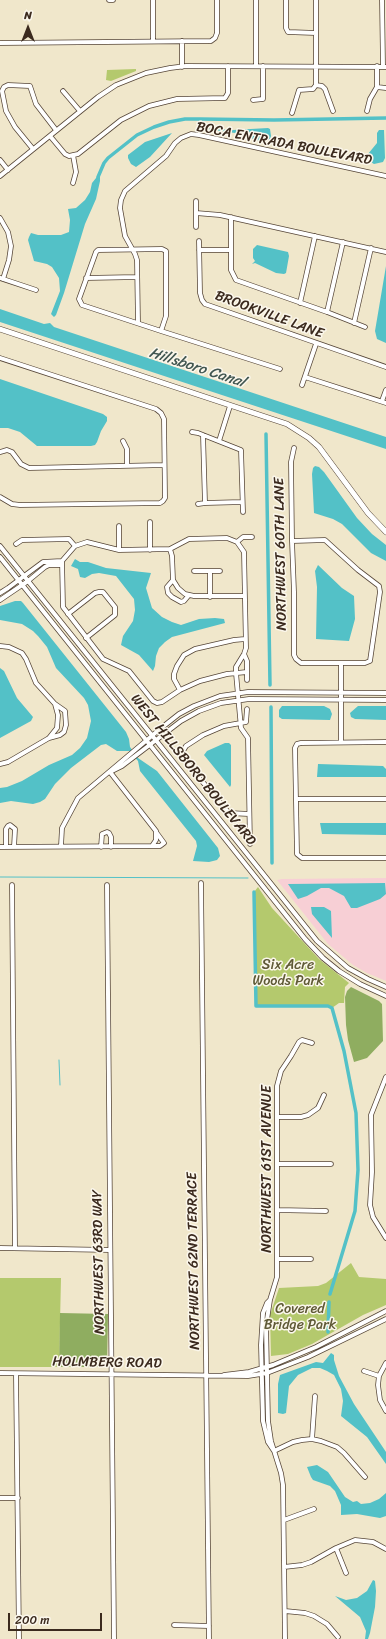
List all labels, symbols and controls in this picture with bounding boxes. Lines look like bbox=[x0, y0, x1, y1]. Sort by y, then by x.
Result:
text: N bbox=[24, 6, 32, 25]
north arrow bbox=[8, 8, 48, 48]
street label: BOCA ENTRADA BOULEVARD bbox=[195, 119, 373, 169]
street label: BROOKVILLE LANE bbox=[212, 288, 326, 342]
water label: Hillsboro Canal bbox=[147, 344, 247, 392]
street label: NORTHWEST 60TH LANE bbox=[271, 477, 291, 631]
street label: WEST HILLSBORO BOULEVARD bbox=[127, 691, 259, 849]
park label: Six Acre Woods Park bbox=[252, 957, 324, 990]
street label: NORTHWEST 61ST AVENUE bbox=[259, 1085, 275, 1253]
street label: NORTHWEST 62ND TERRACE bbox=[184, 1172, 204, 1350]
street label: NORTHWEST 63RD WAY bbox=[89, 1190, 109, 1334]
park label: Covered Bridge Park bbox=[264, 1301, 336, 1334]
street label: HOLMBERG ROAD bbox=[52, 1354, 162, 1372]
scale bar bbox=[10, 1605, 104, 1631]
text: 200 m bbox=[15, 1609, 49, 1631]

